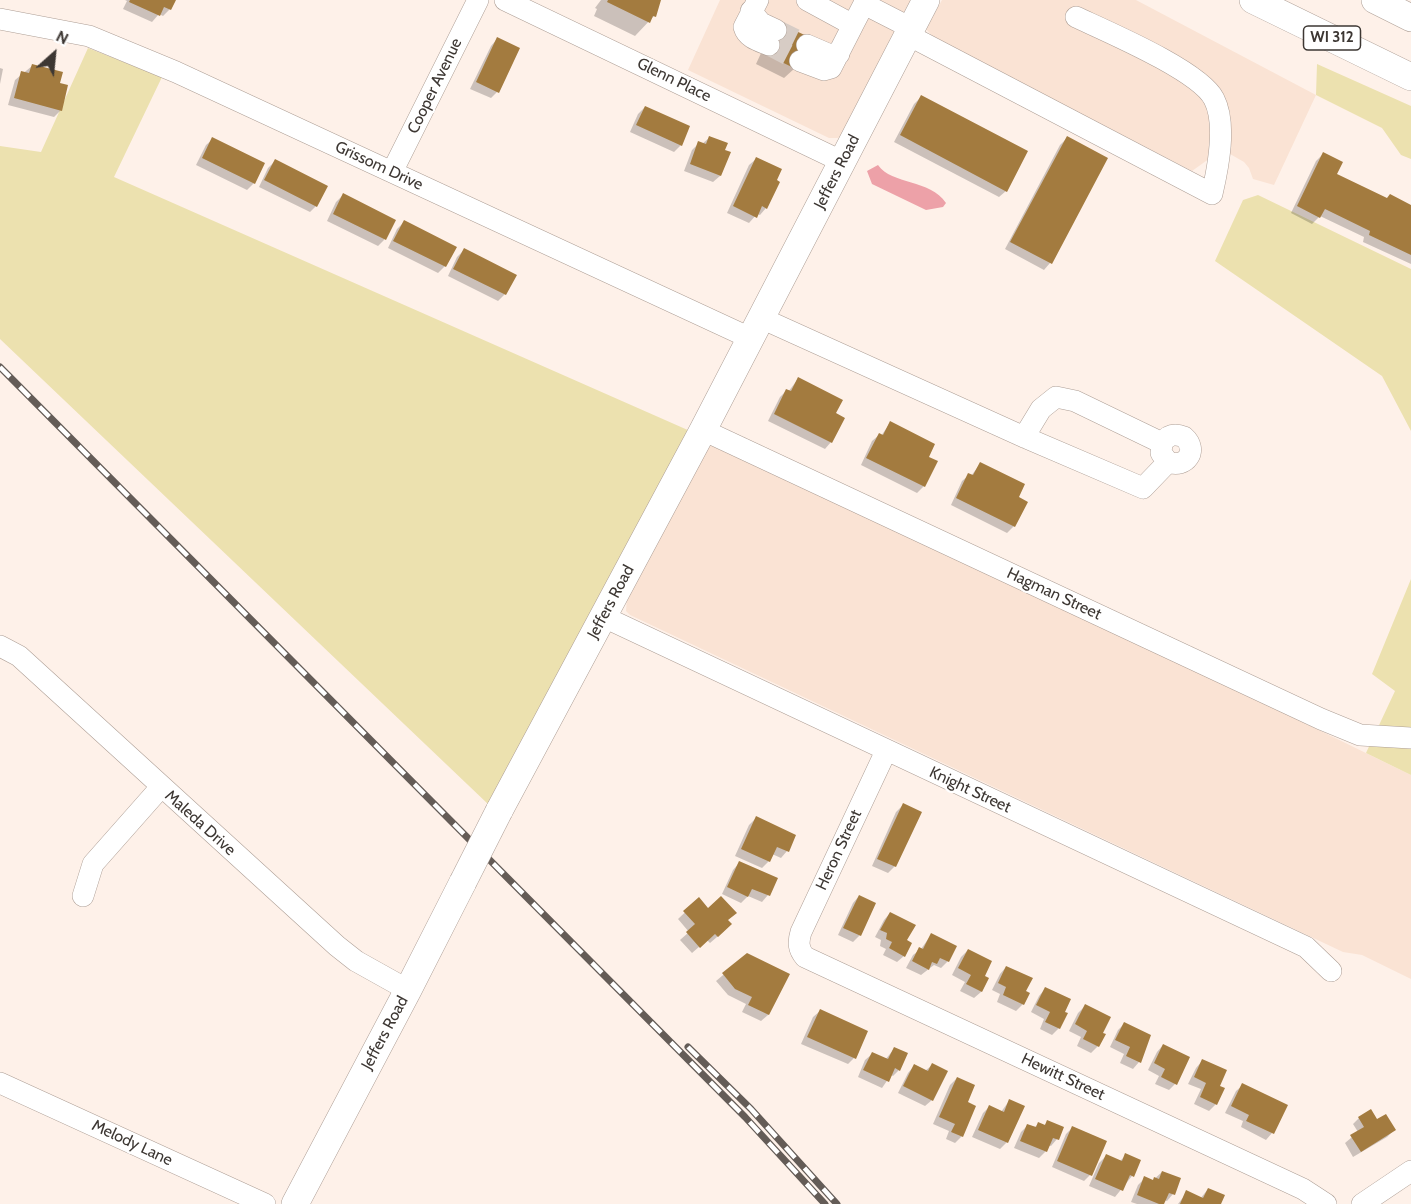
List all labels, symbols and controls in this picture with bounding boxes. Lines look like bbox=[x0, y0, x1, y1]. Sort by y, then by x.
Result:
north arrow bbox=[24, 24, 84, 84]
text: N bbox=[53, 26, 72, 49]
road number: WI 312 bbox=[1304, 26, 1360, 50]
street label: Cooper Avenue bbox=[404, 35, 466, 137]
street label: Glenn Place bbox=[634, 54, 714, 106]
street label: Jeffers Road bbox=[810, 132, 864, 212]
street label: Grissom Drive bbox=[332, 137, 426, 195]
street label: Jeffers Road bbox=[584, 562, 638, 642]
street label: Hagman Street bbox=[1004, 564, 1104, 624]
street label: Knight Street bbox=[926, 763, 1014, 817]
street label: Maleda Drive bbox=[161, 786, 239, 860]
street label: Heron Street bbox=[812, 807, 866, 893]
street label: Jeffers Road bbox=[358, 993, 412, 1073]
street label: Hewitt Street bbox=[1018, 1049, 1108, 1105]
street label: Melody Lane bbox=[89, 1116, 175, 1170]

